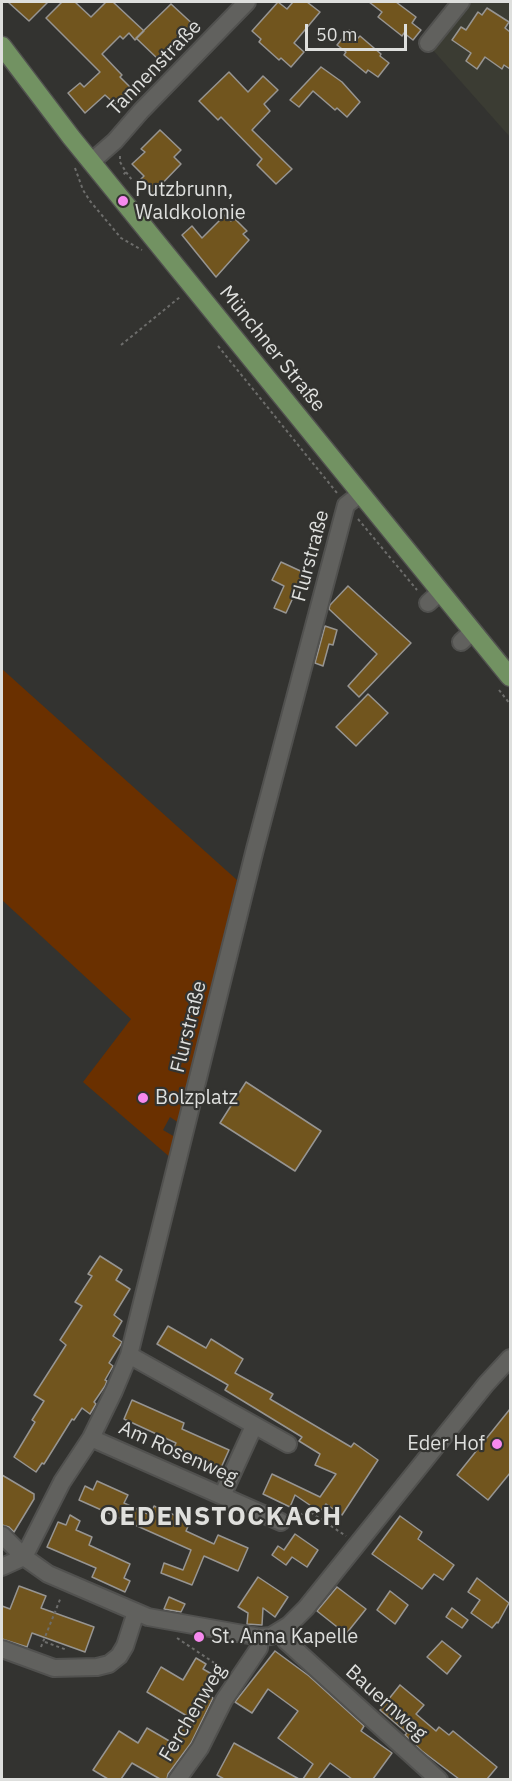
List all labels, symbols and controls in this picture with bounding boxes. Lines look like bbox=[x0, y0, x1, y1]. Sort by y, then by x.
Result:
scale bar bbox=[308, 12, 410, 50]
street label: Tannenstraße bbox=[103, 15, 207, 121]
text: 50 m bbox=[316, 23, 358, 46]
place label: Putzbrunn, Waldkolonie bbox=[135, 178, 246, 225]
marker: Putzbrunn, Waldkolonie bbox=[116, 194, 130, 208]
street label: Münchner Straße bbox=[214, 281, 330, 417]
street label: Flurstraße bbox=[287, 508, 335, 604]
street label: Flurstraße bbox=[166, 979, 212, 1075]
place label: Bolzplatz bbox=[155, 1086, 238, 1110]
marker: Bolzplatz bbox=[136, 1091, 150, 1105]
street label: Am Rosenweg bbox=[115, 1416, 241, 1490]
place label: Eder Hof bbox=[407, 1432, 485, 1456]
marker: Eder Hof bbox=[490, 1437, 504, 1451]
district label: OEDENSTOCKACH bbox=[99, 1501, 343, 1533]
place label: St. Anna Kapelle bbox=[211, 1625, 358, 1649]
marker: St. Anna Kapelle bbox=[192, 1630, 206, 1644]
street label: Ferchenweg bbox=[155, 1660, 231, 1766]
street label: Bauernweg bbox=[340, 1660, 432, 1746]

